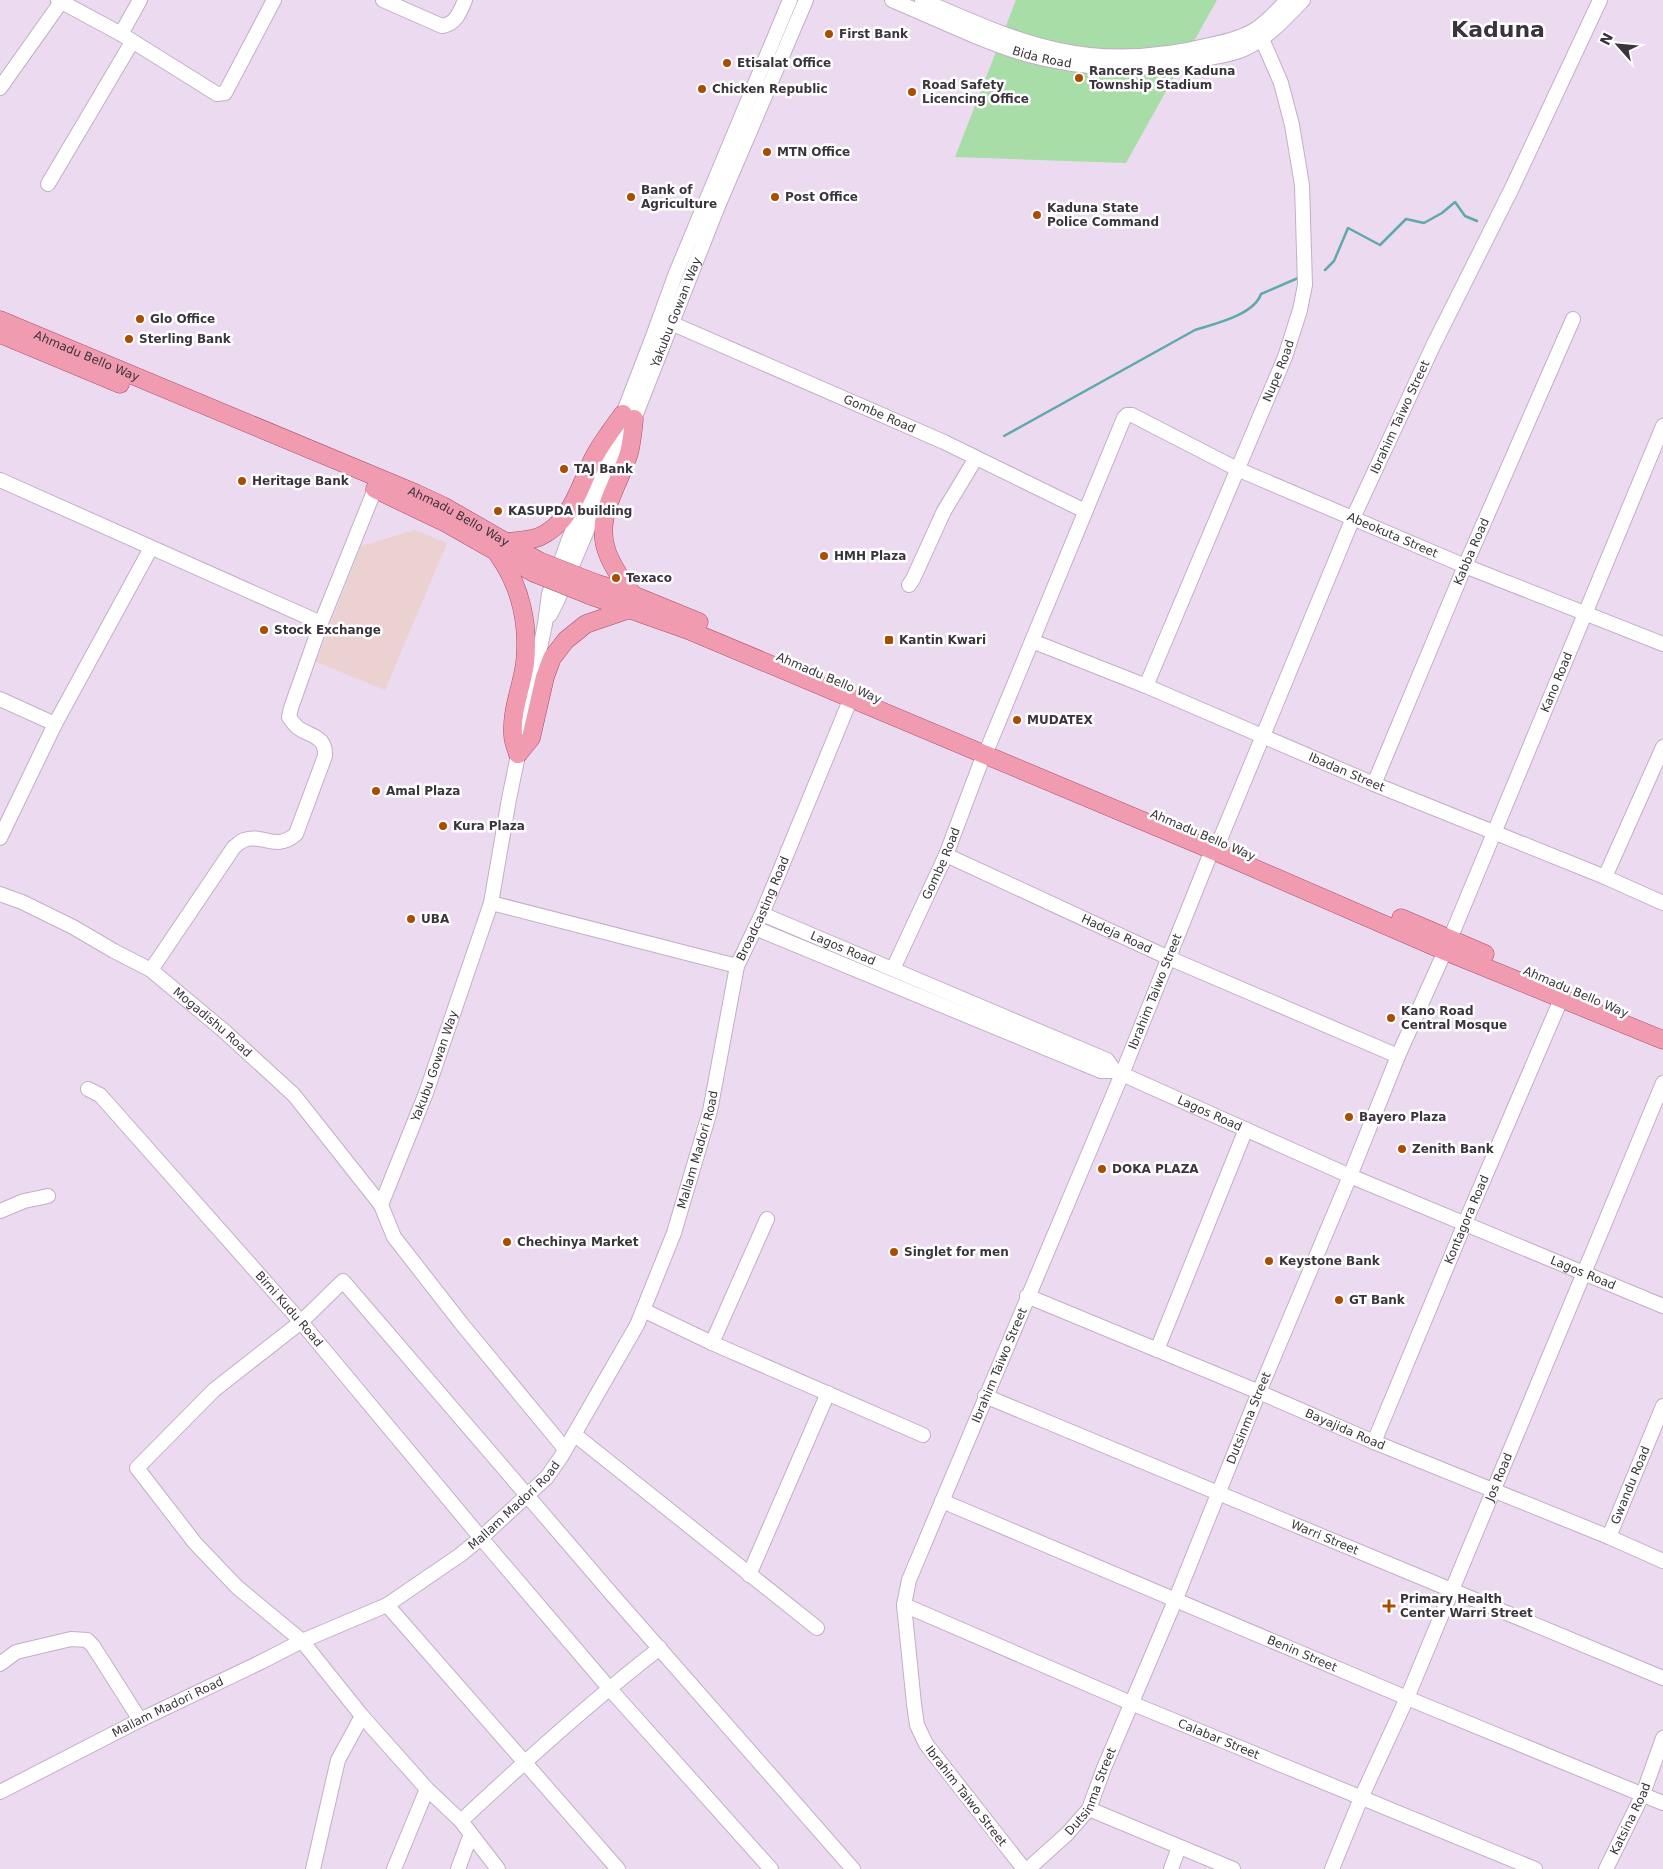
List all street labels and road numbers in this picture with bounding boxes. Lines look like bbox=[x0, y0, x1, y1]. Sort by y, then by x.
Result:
street label: Bida Road bbox=[1011, 44, 1073, 71]
street label: Yakubu Gowan Way bbox=[648, 255, 704, 370]
street label: Ahmadu Bello Way bbox=[32, 328, 142, 384]
street label: Nupe Road bbox=[1260, 338, 1297, 404]
street label: Ibrahim Taiwo Street bbox=[1368, 358, 1432, 476]
street label: Gombe Road bbox=[841, 392, 918, 436]
street label: Ahmadu Bello Way bbox=[406, 484, 512, 549]
street label: Abeokuta Street bbox=[1345, 510, 1440, 561]
street label: Kabba Road bbox=[1451, 516, 1492, 587]
street label: Ahmadu Bello Way bbox=[774, 650, 884, 706]
street label: Kano Road bbox=[1538, 650, 1575, 714]
street label: Ibadan Street bbox=[1306, 750, 1387, 795]
street label: Ahmadu Bello Way bbox=[1148, 807, 1258, 863]
street label: Gombe Road bbox=[919, 825, 963, 902]
street label: Broadcasting Road bbox=[734, 854, 792, 963]
street label: Hadeja Road bbox=[1079, 912, 1154, 956]
street label: Lagos Road bbox=[808, 928, 878, 968]
street label: Ibrahim Taiwo Street bbox=[1126, 931, 1185, 1051]
street label: Ahmadu Bello Way bbox=[1521, 964, 1631, 1020]
street label: Mogadishu Road bbox=[170, 985, 255, 1060]
street label: Yakubu Gowan Way bbox=[408, 1008, 461, 1125]
street label: Mallam Madori Road bbox=[675, 1089, 721, 1210]
street label: Lagos Road bbox=[1175, 1093, 1244, 1134]
street label: Kontagora Road bbox=[1442, 1173, 1492, 1266]
street label: Lagos Road bbox=[1548, 1253, 1618, 1293]
street label: Birni Kudu Road bbox=[253, 1269, 326, 1350]
street label: Ibrahim Taiwo Street bbox=[969, 1305, 1030, 1425]
street label: Dutsinma Street bbox=[1224, 1370, 1274, 1466]
street label: Bayajida Road bbox=[1303, 1406, 1387, 1453]
street label: Gwandu Road bbox=[1608, 1444, 1653, 1526]
street label: Jos Road bbox=[1482, 1451, 1515, 1504]
street label: Mallam Madori Road bbox=[465, 1458, 563, 1553]
street label: Warri Street bbox=[1289, 1517, 1361, 1558]
street label: Benin Street bbox=[1265, 1633, 1339, 1675]
street label: Mallam Madori Road bbox=[110, 1674, 226, 1740]
street label: Calabar Street bbox=[1176, 1716, 1262, 1762]
street label: Ibrahim Taiwo Street bbox=[923, 1743, 1010, 1849]
street label: Dutsinma Street bbox=[1062, 1745, 1119, 1838]
street label: Katsina Road bbox=[1607, 1781, 1653, 1857]

